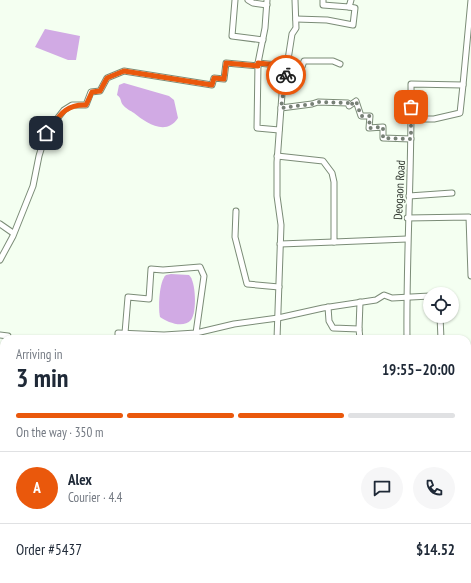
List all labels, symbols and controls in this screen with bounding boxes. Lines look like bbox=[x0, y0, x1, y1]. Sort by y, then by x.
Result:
courier bbox=[266, 55, 306, 95]
icon: bike bbox=[275, 64, 297, 86]
pin bbox=[394, 90, 428, 124]
icon: bag bbox=[400, 96, 422, 118]
pin bbox=[29, 116, 63, 150]
icon: home bbox=[35, 122, 57, 144]
street label: Deogaon Road bbox=[390, 160, 408, 220]
map controls bbox=[423, 287, 459, 323]
button: locate bbox=[423, 287, 459, 323]
text: Arriving in bbox=[16, 346, 63, 363]
text: 19:55–20:00 bbox=[382, 360, 455, 379]
text: 3 min bbox=[16, 361, 69, 394]
text: On the way · 350 m bbox=[16, 424, 103, 441]
button: chat bbox=[361, 467, 403, 509]
button: phone bbox=[413, 467, 455, 509]
text: Alex bbox=[68, 470, 92, 489]
text: A bbox=[33, 478, 41, 497]
text: Courier · 4.4 bbox=[68, 489, 122, 506]
text: Order #5437 bbox=[16, 540, 82, 559]
text: $14.52 bbox=[416, 540, 455, 559]

